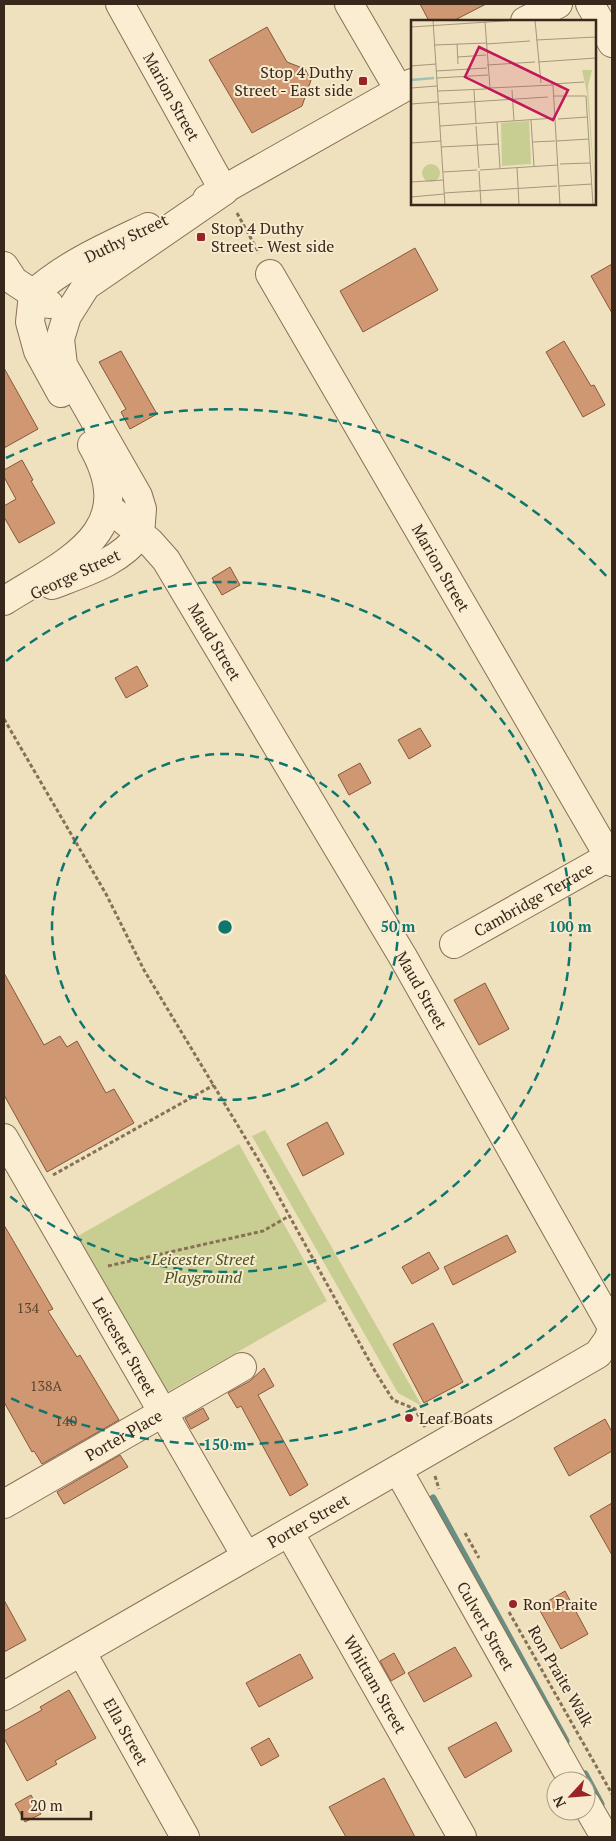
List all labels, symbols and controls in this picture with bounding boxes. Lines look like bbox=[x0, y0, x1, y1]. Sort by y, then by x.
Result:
inset map bbox=[411, 20, 596, 205]
street label: Marion Street bbox=[138, 48, 205, 145]
place label: Stop 4 Duthy Street - East side bbox=[234, 61, 354, 101]
marker: Stop 4 Duthy Street - East side bbox=[357, 75, 369, 87]
street label: Duthy Street bbox=[81, 208, 172, 268]
place label: Stop 4 Duthy Street - West side bbox=[211, 217, 334, 257]
marker: Stop 4 Duthy Street - West side bbox=[195, 231, 207, 243]
street label: Marion Street bbox=[407, 520, 475, 616]
street label: George Street bbox=[26, 543, 124, 604]
street label: Maud Street bbox=[183, 599, 247, 685]
street label: Cambridge Terrace bbox=[470, 857, 597, 942]
text: 50 m bbox=[381, 916, 416, 936]
text: 100 m bbox=[548, 916, 592, 936]
centre of rings bbox=[216, 918, 234, 936]
street label: Maud Street bbox=[391, 947, 453, 1033]
park label: Leicester Street Playground bbox=[150, 1248, 255, 1288]
street label: Leicester Street bbox=[88, 1293, 162, 1400]
house number: 134 bbox=[17, 1298, 40, 1317]
house number: 138A bbox=[30, 1376, 62, 1395]
street label: Porter Place bbox=[81, 1404, 166, 1466]
place label: Leaf Boats bbox=[419, 1407, 493, 1429]
house number: 140 bbox=[55, 1411, 77, 1430]
marker: Leaf Boats bbox=[403, 1412, 415, 1424]
text: 150 m bbox=[203, 1434, 247, 1454]
street label: Porter Street bbox=[263, 1489, 353, 1553]
street label: Culvert Street bbox=[452, 1577, 520, 1675]
place label: Ron Praite bbox=[523, 1593, 598, 1615]
marker: Ron Praite bbox=[507, 1598, 519, 1610]
street label: Ron Praite Walk bbox=[523, 1621, 599, 1731]
street label: Whittam Street bbox=[339, 1631, 412, 1737]
street label: Ella Street bbox=[98, 1694, 154, 1769]
north arrow bbox=[546, 1771, 596, 1821]
scale bar bbox=[22, 1788, 91, 1820]
text: N bbox=[548, 1793, 570, 1811]
text: 20 m bbox=[30, 1795, 63, 1815]

